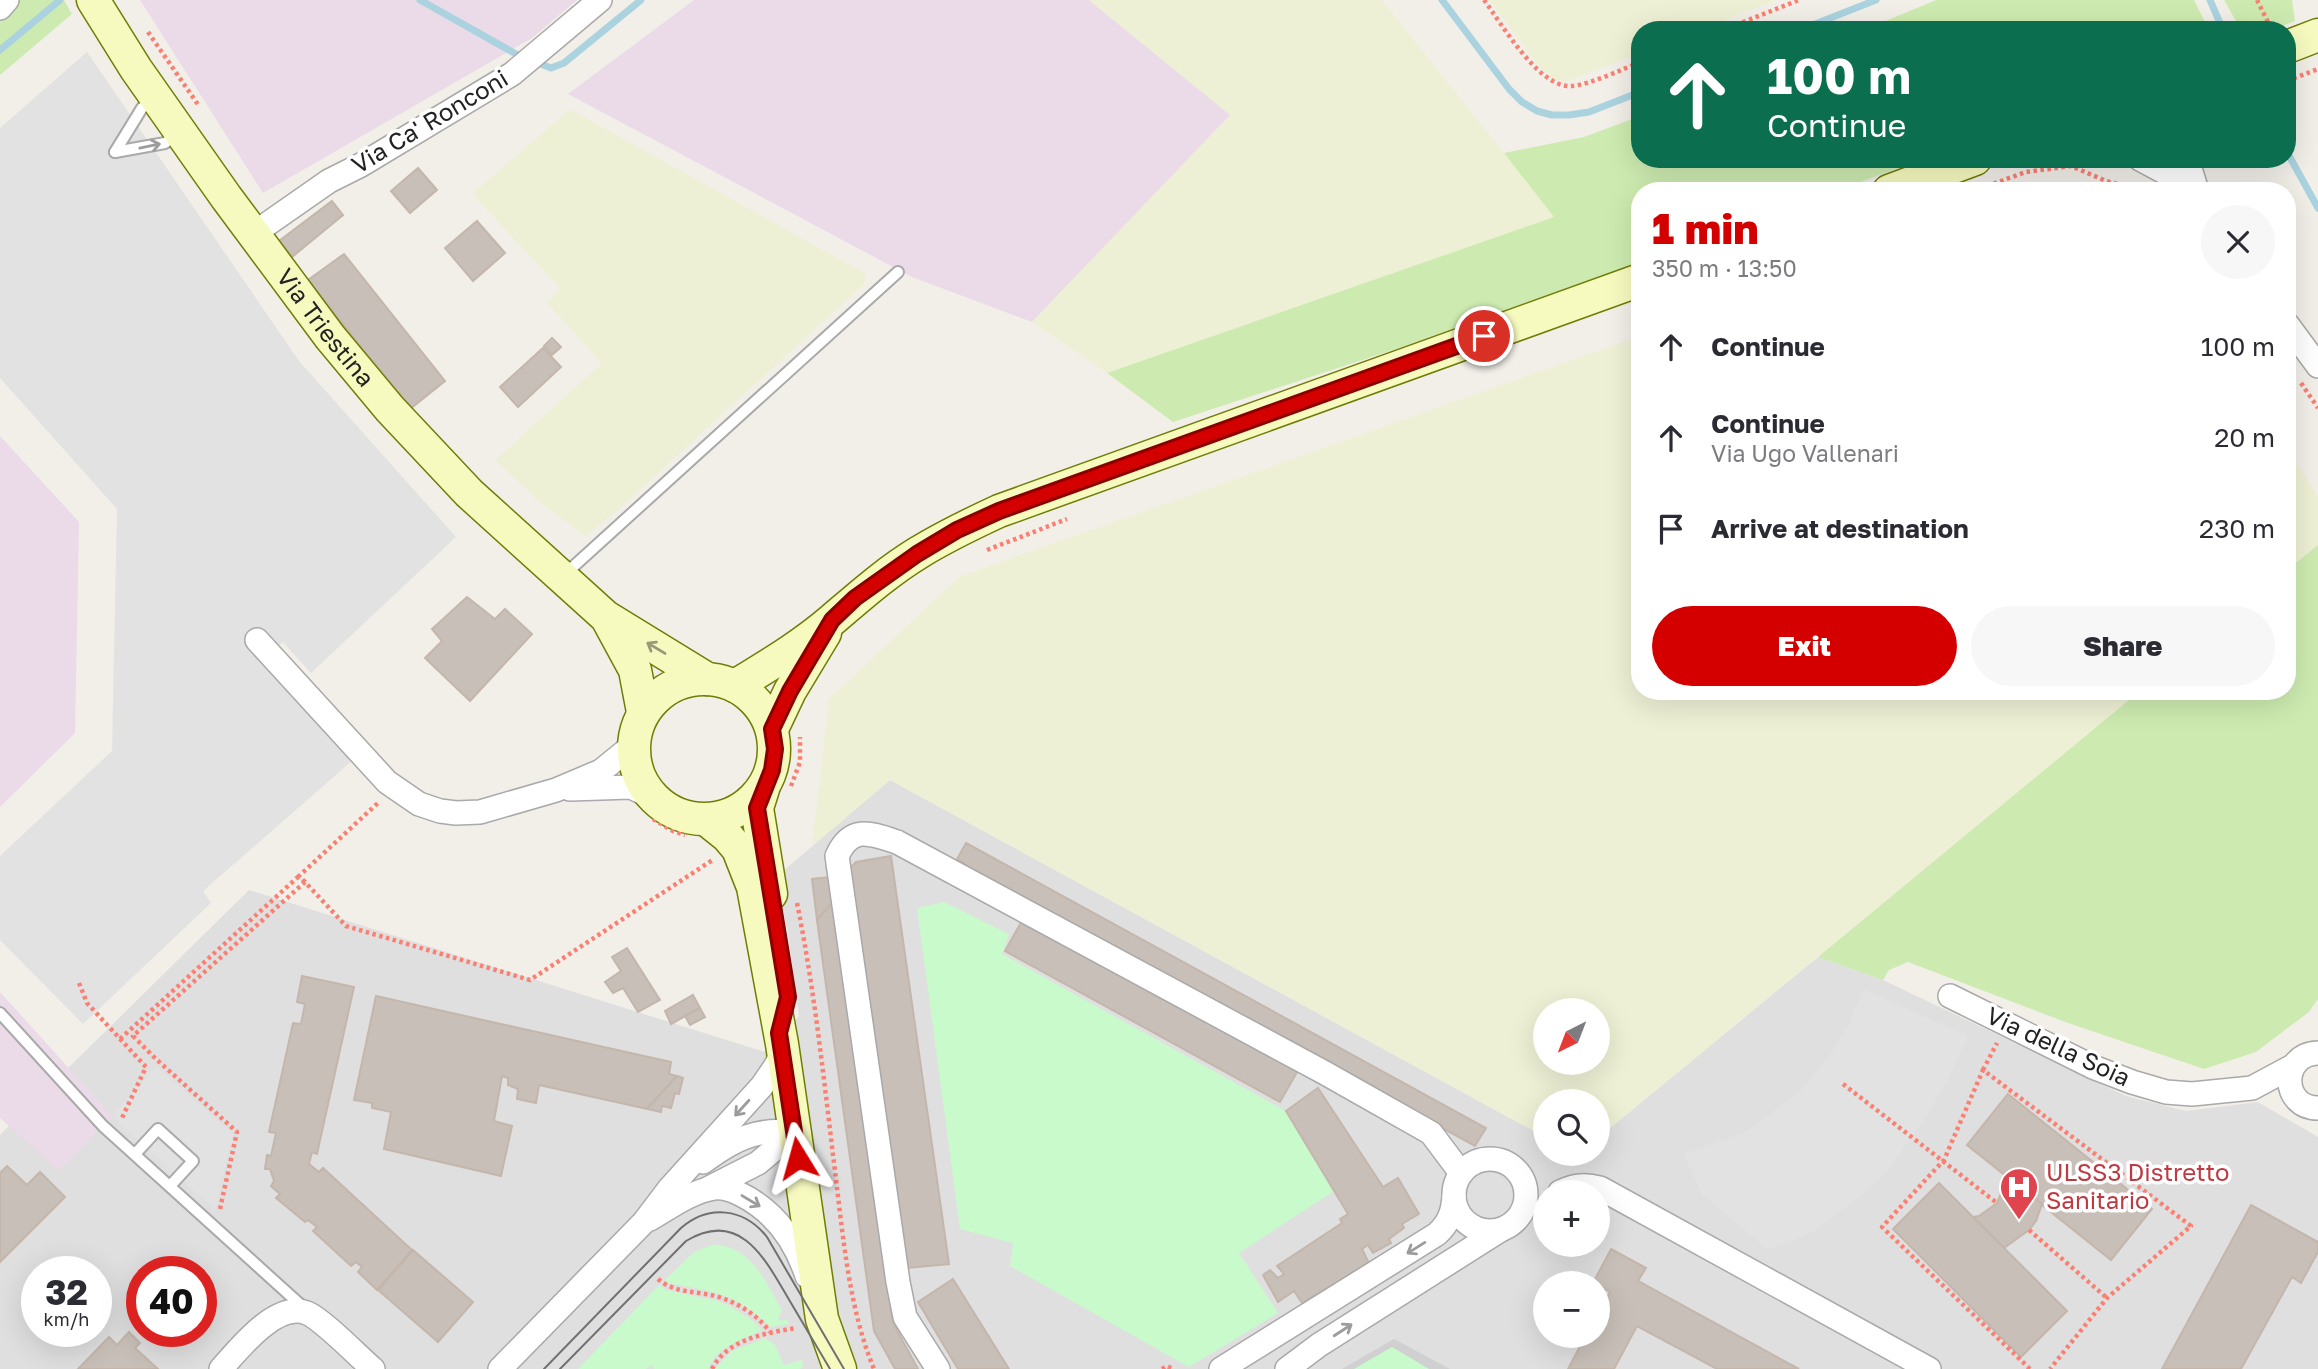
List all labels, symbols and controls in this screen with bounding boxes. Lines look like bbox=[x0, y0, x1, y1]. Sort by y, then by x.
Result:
text: 100 m bbox=[1767, 46, 1911, 105]
icon: ahead bbox=[1652, 49, 1743, 140]
street label: Via Ca' Ronconi bbox=[346, 63, 513, 179]
text: Continue bbox=[1767, 106, 1906, 144]
one-way arrow bbox=[138, 139, 161, 153]
text: 1 min bbox=[1652, 203, 1759, 253]
button: close bbox=[2201, 205, 2275, 279]
text: 350 m · 13:50 bbox=[1652, 254, 1797, 282]
street label: Via Triestina bbox=[271, 262, 381, 392]
pin bbox=[1454, 306, 1514, 366]
icon: arrive bbox=[1465, 317, 1503, 355]
icon: ahead bbox=[1652, 328, 1690, 366]
text: Continue bbox=[1711, 331, 1825, 362]
text: 100 m bbox=[2201, 331, 2275, 362]
text: Continue bbox=[1711, 408, 1825, 439]
icon: ahead bbox=[1652, 419, 1690, 457]
text: 20 m bbox=[2214, 422, 2275, 453]
text: Via Ugo Vallenari bbox=[1711, 439, 1899, 467]
icon: arrive bbox=[1652, 510, 1690, 548]
text: Arrive at destination bbox=[1711, 513, 1969, 544]
text: 230 m bbox=[2199, 513, 2275, 544]
button: Exit bbox=[1652, 606, 1957, 686]
button: Share bbox=[1971, 606, 2275, 686]
one-way arrow bbox=[647, 641, 667, 655]
north arrow bbox=[1533, 998, 1610, 1074]
map controls bbox=[1533, 998, 1610, 1348]
street label: Via della Soia bbox=[1982, 1000, 2135, 1092]
button: search bbox=[1533, 1089, 1610, 1166]
one-way arrow bbox=[733, 1099, 750, 1116]
position arrow bbox=[761, 1121, 835, 1195]
place label: ULSS3 Distretto Sanitario bbox=[2046, 1157, 2229, 1214]
hospital icon: ULSS3 Distretto Sanitario bbox=[1998, 1166, 2040, 1221]
button: + bbox=[1533, 1180, 1610, 1257]
one-way arrow bbox=[740, 1194, 760, 1208]
one-way arrow bbox=[1406, 1241, 1426, 1255]
speed limit sign: 40 bbox=[126, 1256, 217, 1347]
text: 32 bbox=[45, 1271, 88, 1313]
button: − bbox=[1533, 1271, 1610, 1348]
text: km/h bbox=[44, 1308, 89, 1330]
one-way arrow bbox=[1333, 1322, 1353, 1336]

